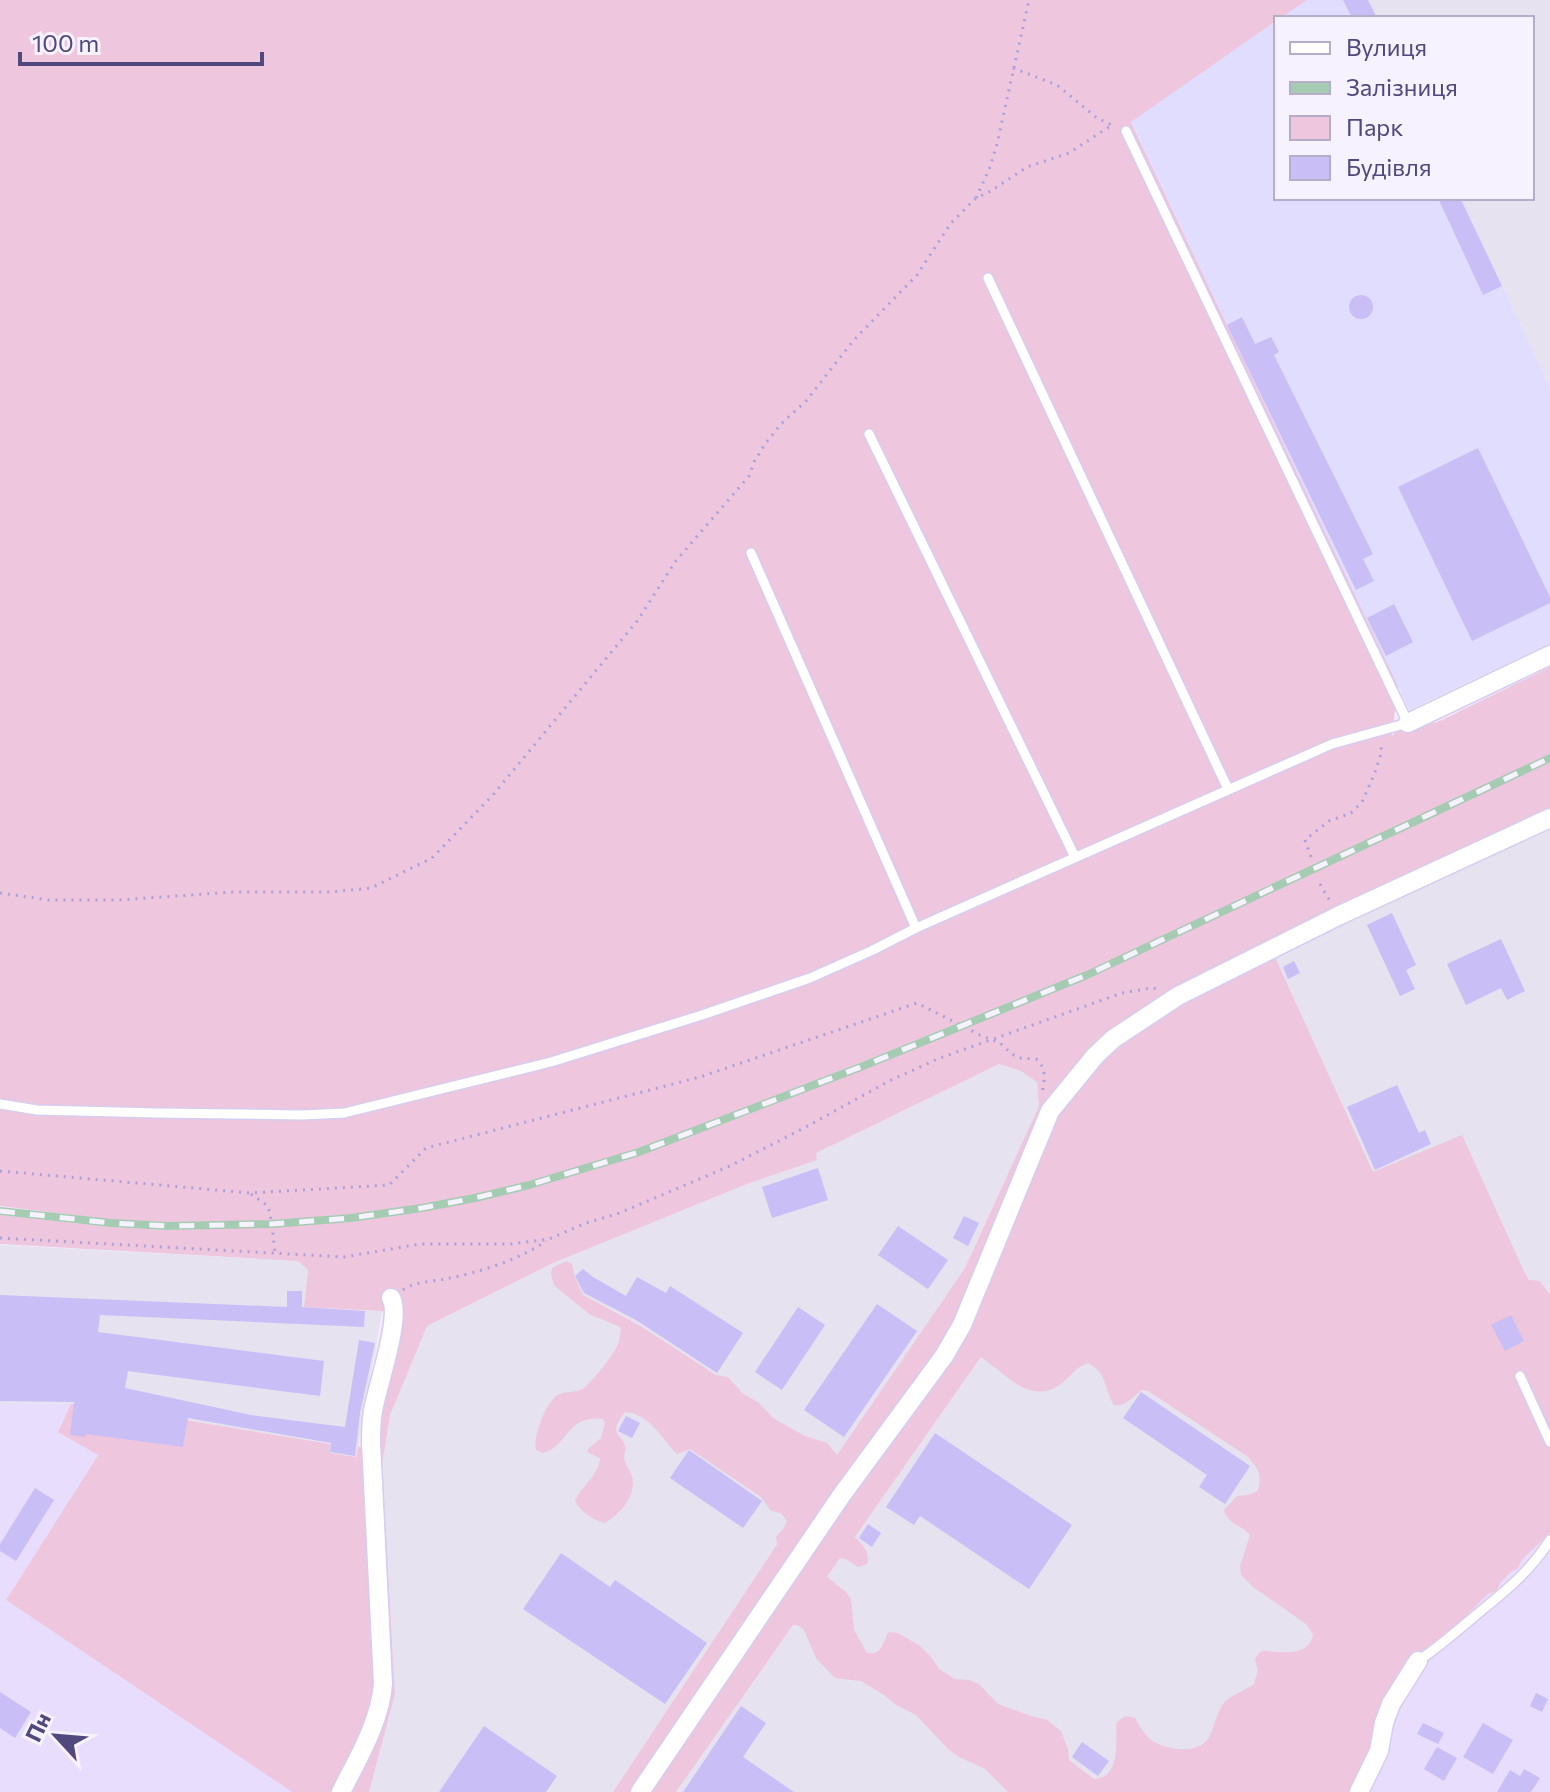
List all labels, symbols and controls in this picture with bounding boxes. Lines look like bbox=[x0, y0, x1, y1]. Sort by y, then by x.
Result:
scale bar bbox=[20, 16, 262, 66]
legend bbox=[1274, 16, 1534, 200]
text: 100 m bbox=[32, 28, 99, 57]
text: Вулиця bbox=[1346, 32, 1427, 61]
text: Залізниця bbox=[1346, 72, 1458, 101]
text: Парк bbox=[1346, 112, 1403, 141]
text: Будівля bbox=[1346, 152, 1432, 181]
north arrow bbox=[16, 1696, 96, 1776]
text: Пн bbox=[19, 1708, 56, 1746]

